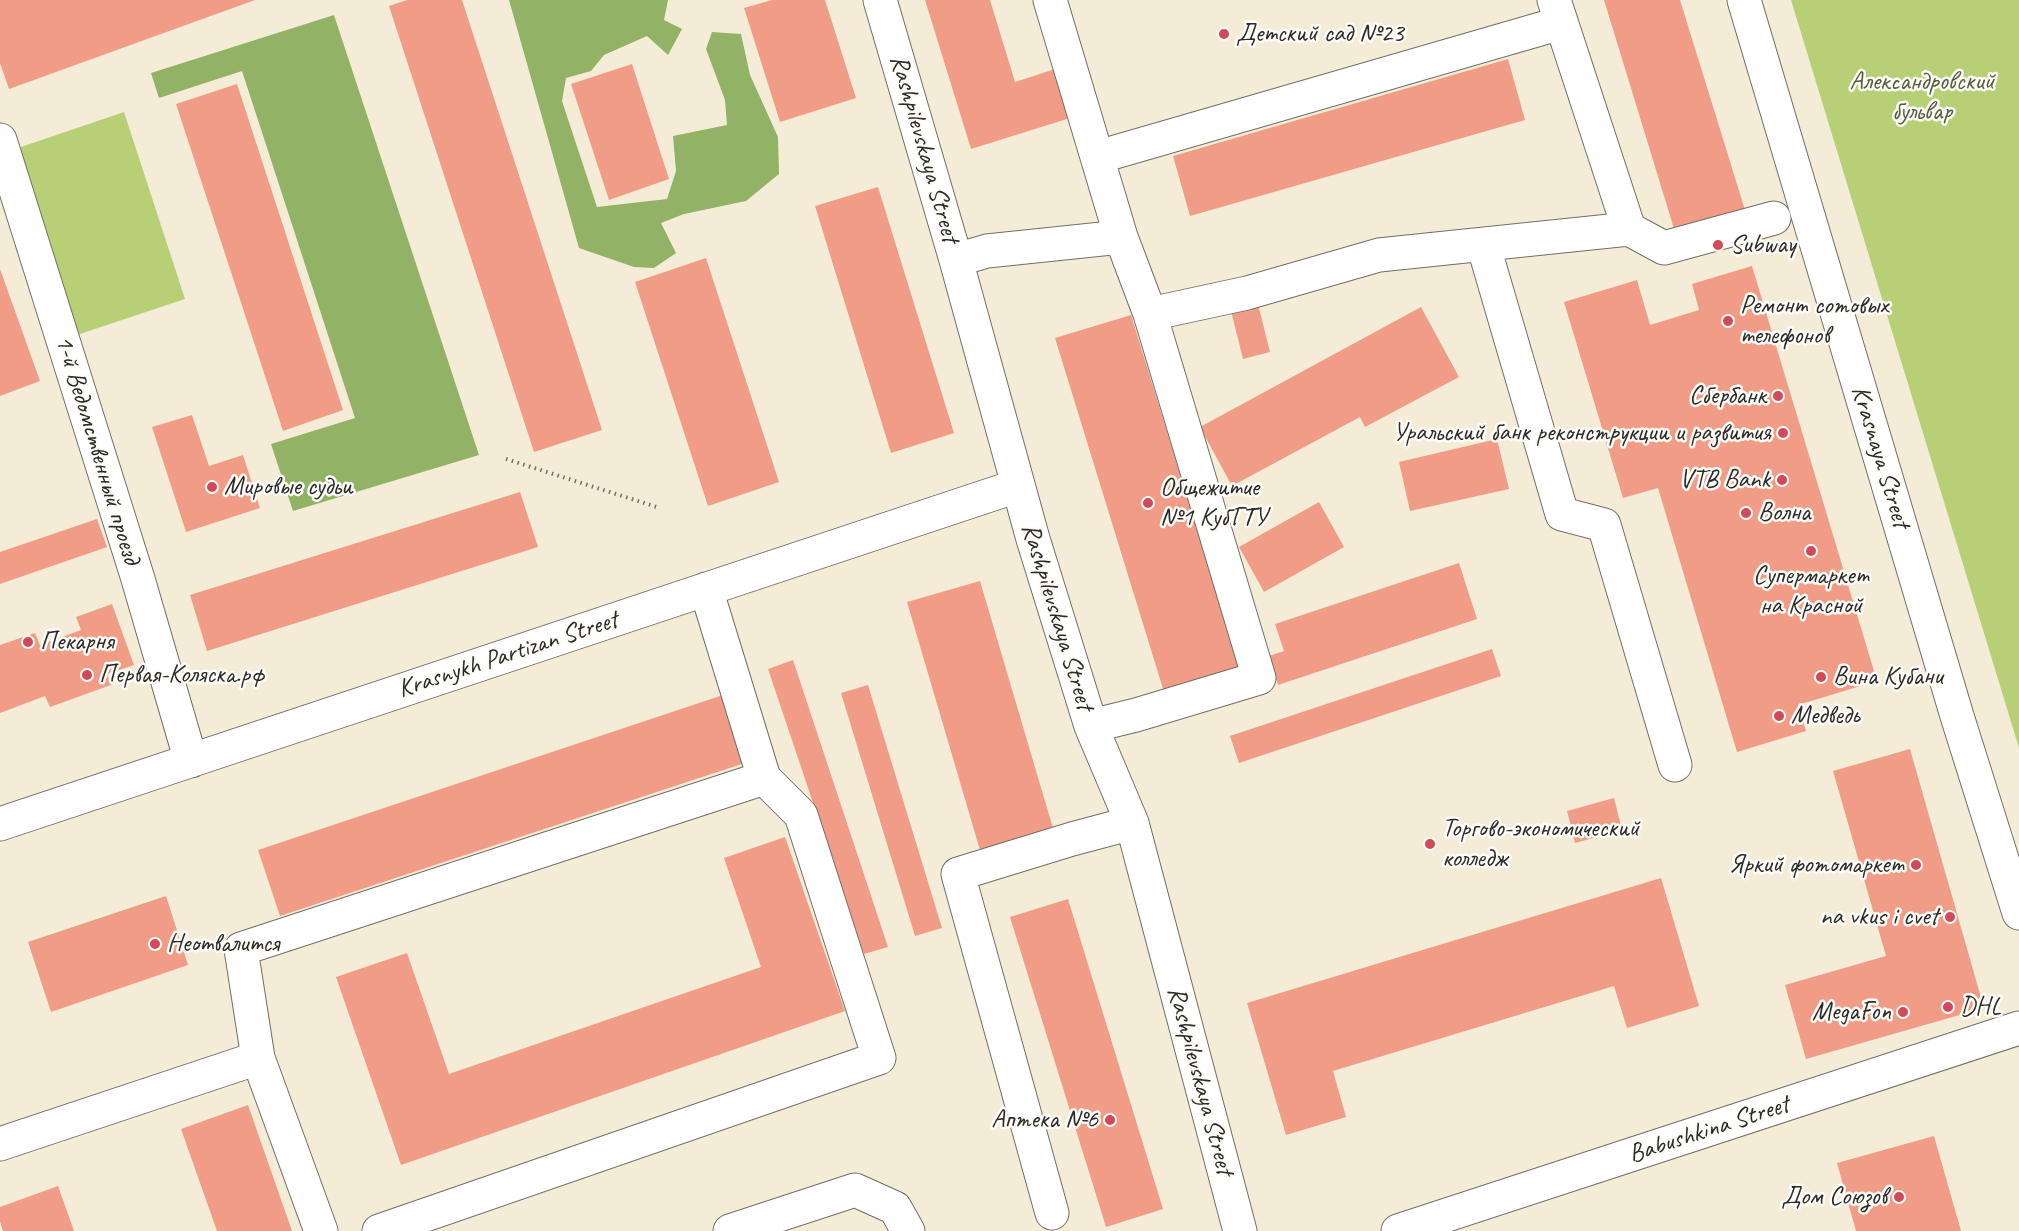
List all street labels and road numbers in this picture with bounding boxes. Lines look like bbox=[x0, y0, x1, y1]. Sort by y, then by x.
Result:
street label: Rashpilevskaya Street bbox=[882, 52, 966, 246]
street label: 1-й Ведомственный проезд bbox=[47, 332, 147, 568]
street label: Krasnaya Street bbox=[1844, 382, 1916, 532]
street label: Rashpilevskaya Street bbox=[1014, 520, 1100, 714]
street label: Krasnykh Partizan Street bbox=[394, 605, 622, 705]
street label: Rashpilevskaya Street bbox=[1160, 983, 1240, 1179]
street label: Babushkina Street bbox=[1625, 1089, 1793, 1171]

